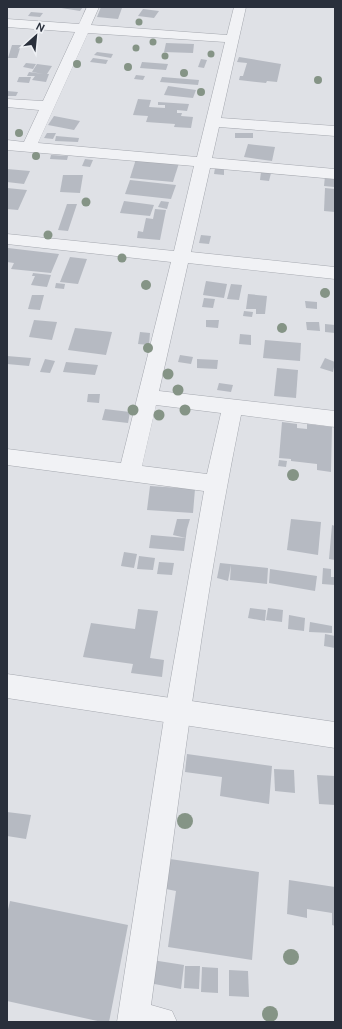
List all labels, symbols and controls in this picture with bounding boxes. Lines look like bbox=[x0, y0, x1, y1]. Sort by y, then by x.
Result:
north arrow bbox=[16, 16, 56, 56]
text: N bbox=[34, 20, 47, 34]

